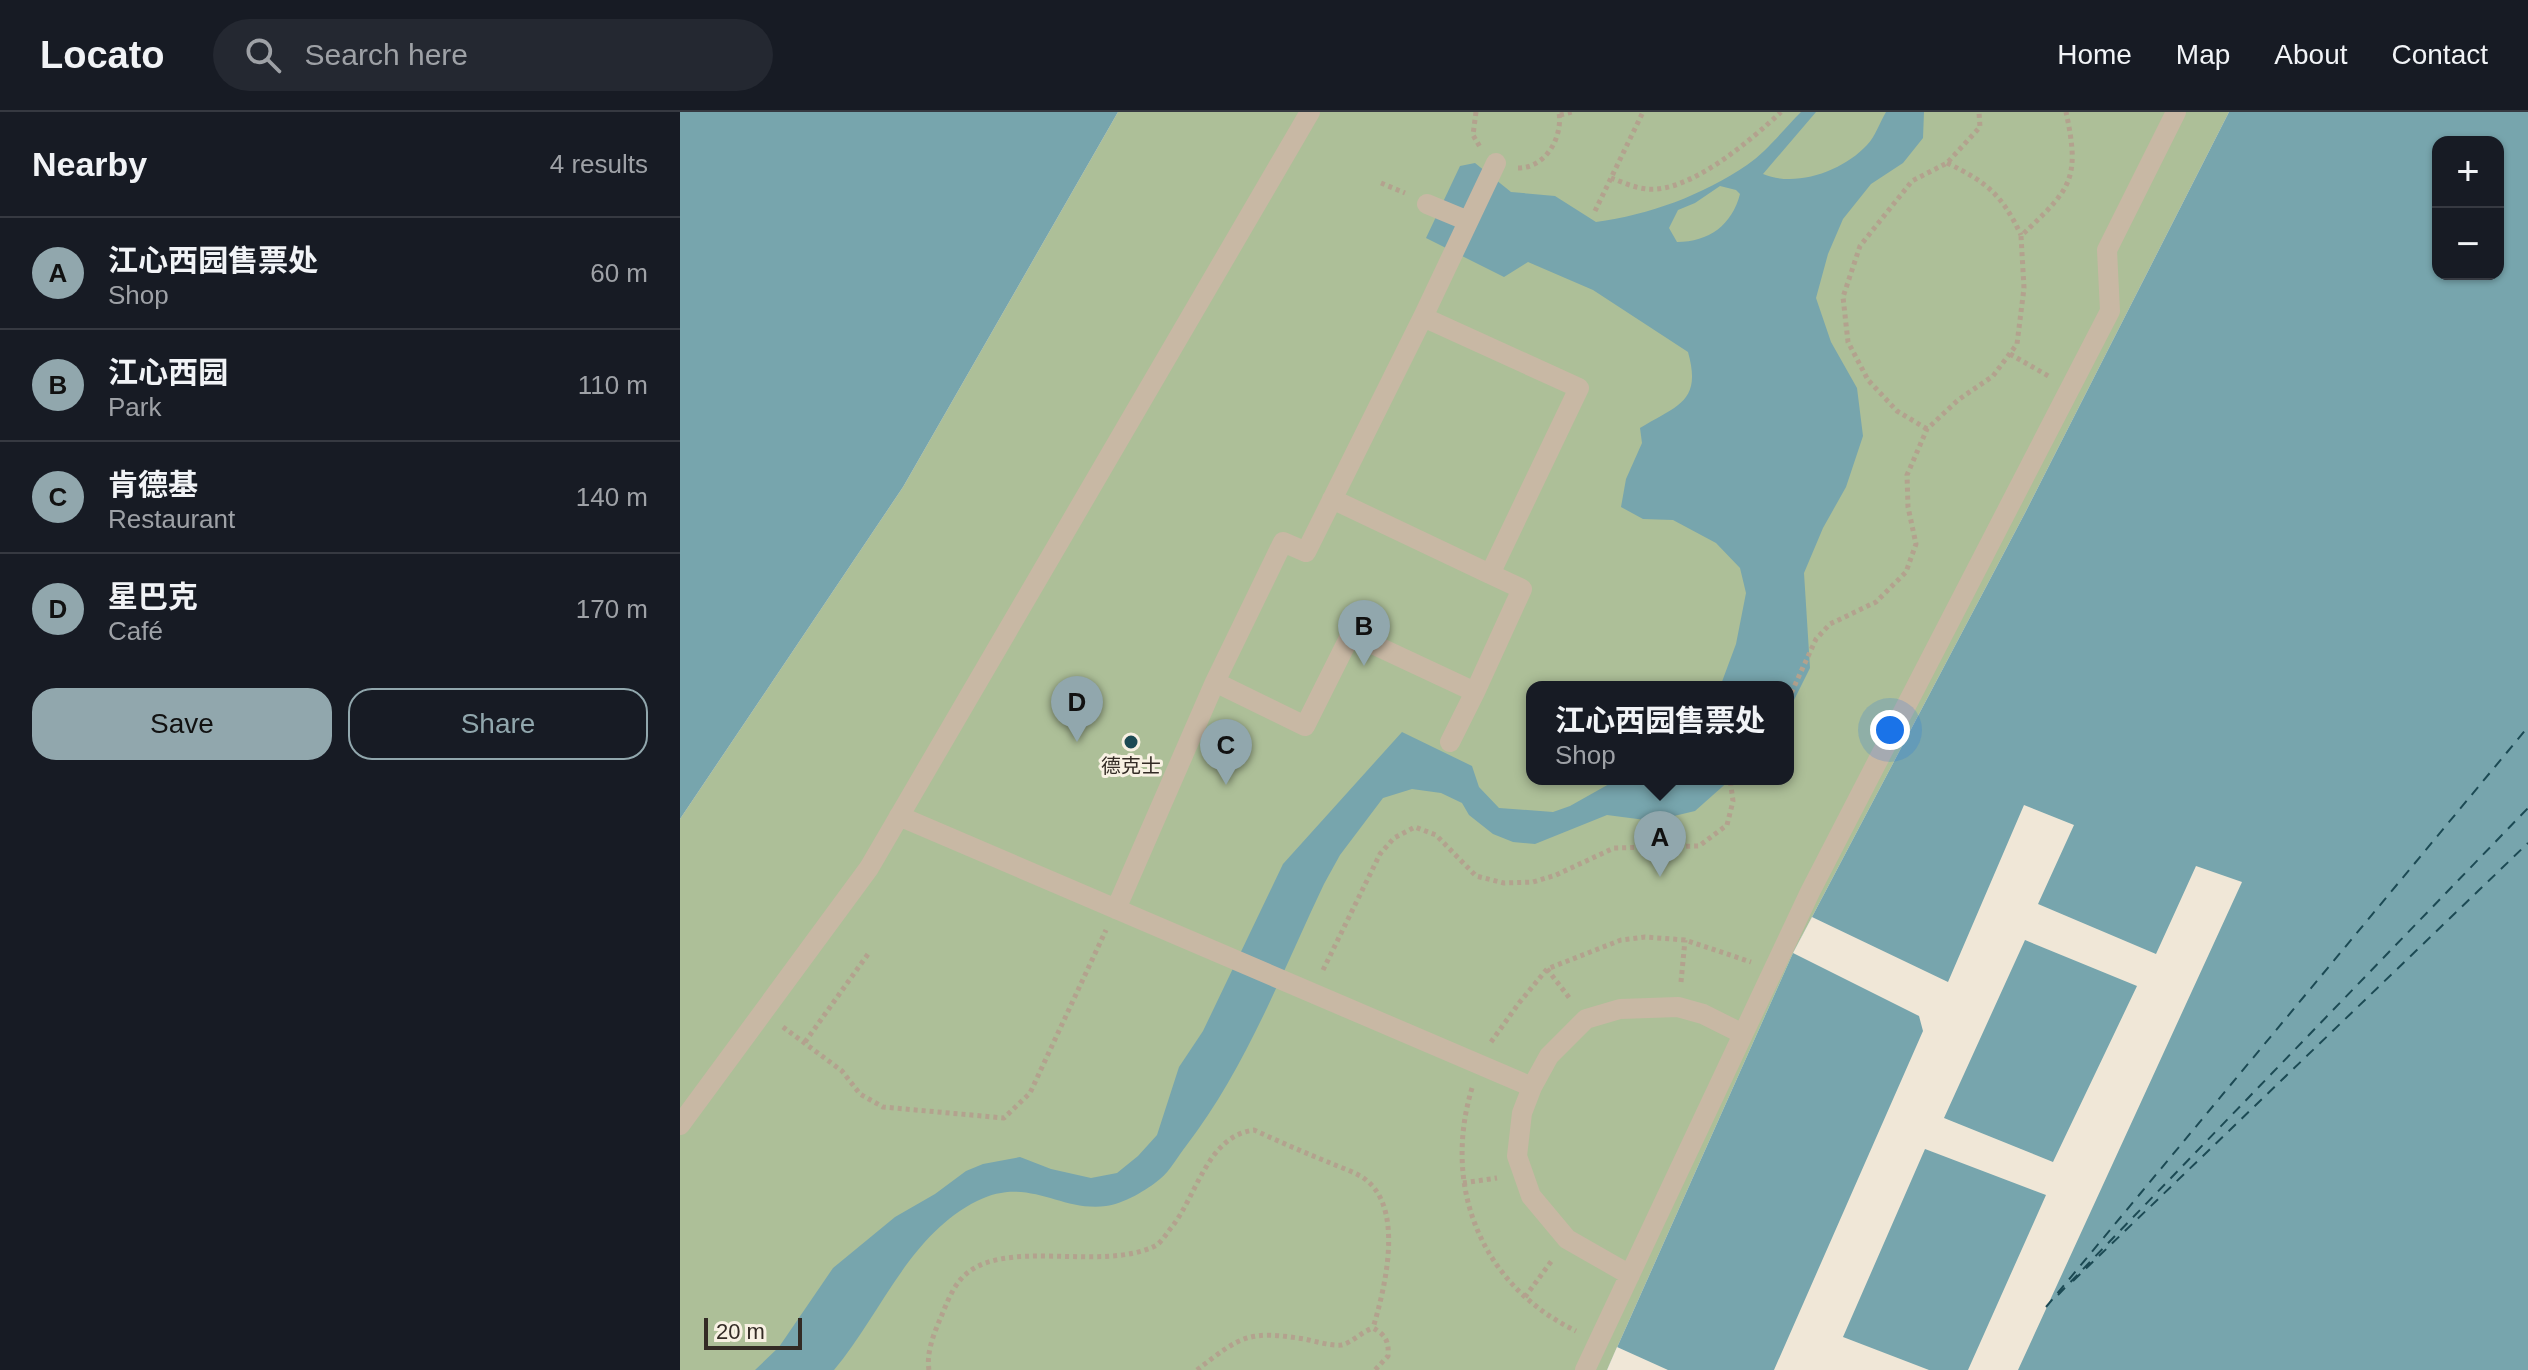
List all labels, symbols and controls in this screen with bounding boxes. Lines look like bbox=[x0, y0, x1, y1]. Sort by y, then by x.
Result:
search box bbox=[213, 19, 773, 91]
icon: search bbox=[241, 33, 285, 77]
text: Locato bbox=[40, 34, 165, 76]
text: Search here bbox=[305, 38, 468, 71]
text: Home bbox=[2057, 39, 2132, 70]
text: Map bbox=[2176, 39, 2230, 70]
text: About bbox=[2274, 39, 2348, 70]
text: Contact bbox=[2392, 39, 2488, 70]
map controls bbox=[2432, 136, 2504, 280]
button: + bbox=[2432, 136, 2504, 208]
text: Nearby bbox=[32, 145, 147, 183]
text: 4 results bbox=[550, 149, 648, 179]
button: − bbox=[2432, 208, 2504, 280]
text: 江心西园售票处 bbox=[108, 244, 318, 277]
text: A bbox=[49, 258, 67, 288]
text: 60 m bbox=[590, 258, 648, 288]
text: Shop bbox=[108, 280, 169, 310]
text: 江心西园 bbox=[108, 356, 228, 389]
text: B bbox=[49, 370, 67, 400]
text: 110 m bbox=[578, 370, 648, 400]
text: Park bbox=[108, 392, 161, 422]
text: 肯德基 bbox=[108, 468, 198, 501]
text: C bbox=[49, 482, 67, 512]
text: 140 m bbox=[576, 482, 648, 512]
text: Restaurant bbox=[108, 504, 235, 534]
text: 星巴克 bbox=[108, 580, 198, 613]
text: D bbox=[49, 594, 67, 624]
text: 170 m bbox=[576, 594, 648, 624]
pin: B bbox=[1338, 600, 1390, 666]
text: Café bbox=[108, 616, 163, 646]
pin: D bbox=[1051, 676, 1103, 742]
popup bbox=[1526, 681, 1794, 785]
button: Save bbox=[32, 688, 332, 760]
button: Share bbox=[348, 688, 648, 760]
text: 江心西园售票处 bbox=[1555, 704, 1765, 737]
your location bbox=[1870, 710, 1910, 750]
pin: C bbox=[1200, 719, 1252, 785]
marker: 德克士 bbox=[1122, 733, 1140, 751]
text: Shop bbox=[1555, 740, 1616, 770]
place label: 德克士 bbox=[1101, 755, 1161, 777]
pin: A bbox=[1634, 811, 1686, 877]
scale bar bbox=[704, 1314, 802, 1350]
text: 20 m bbox=[716, 1319, 765, 1344]

